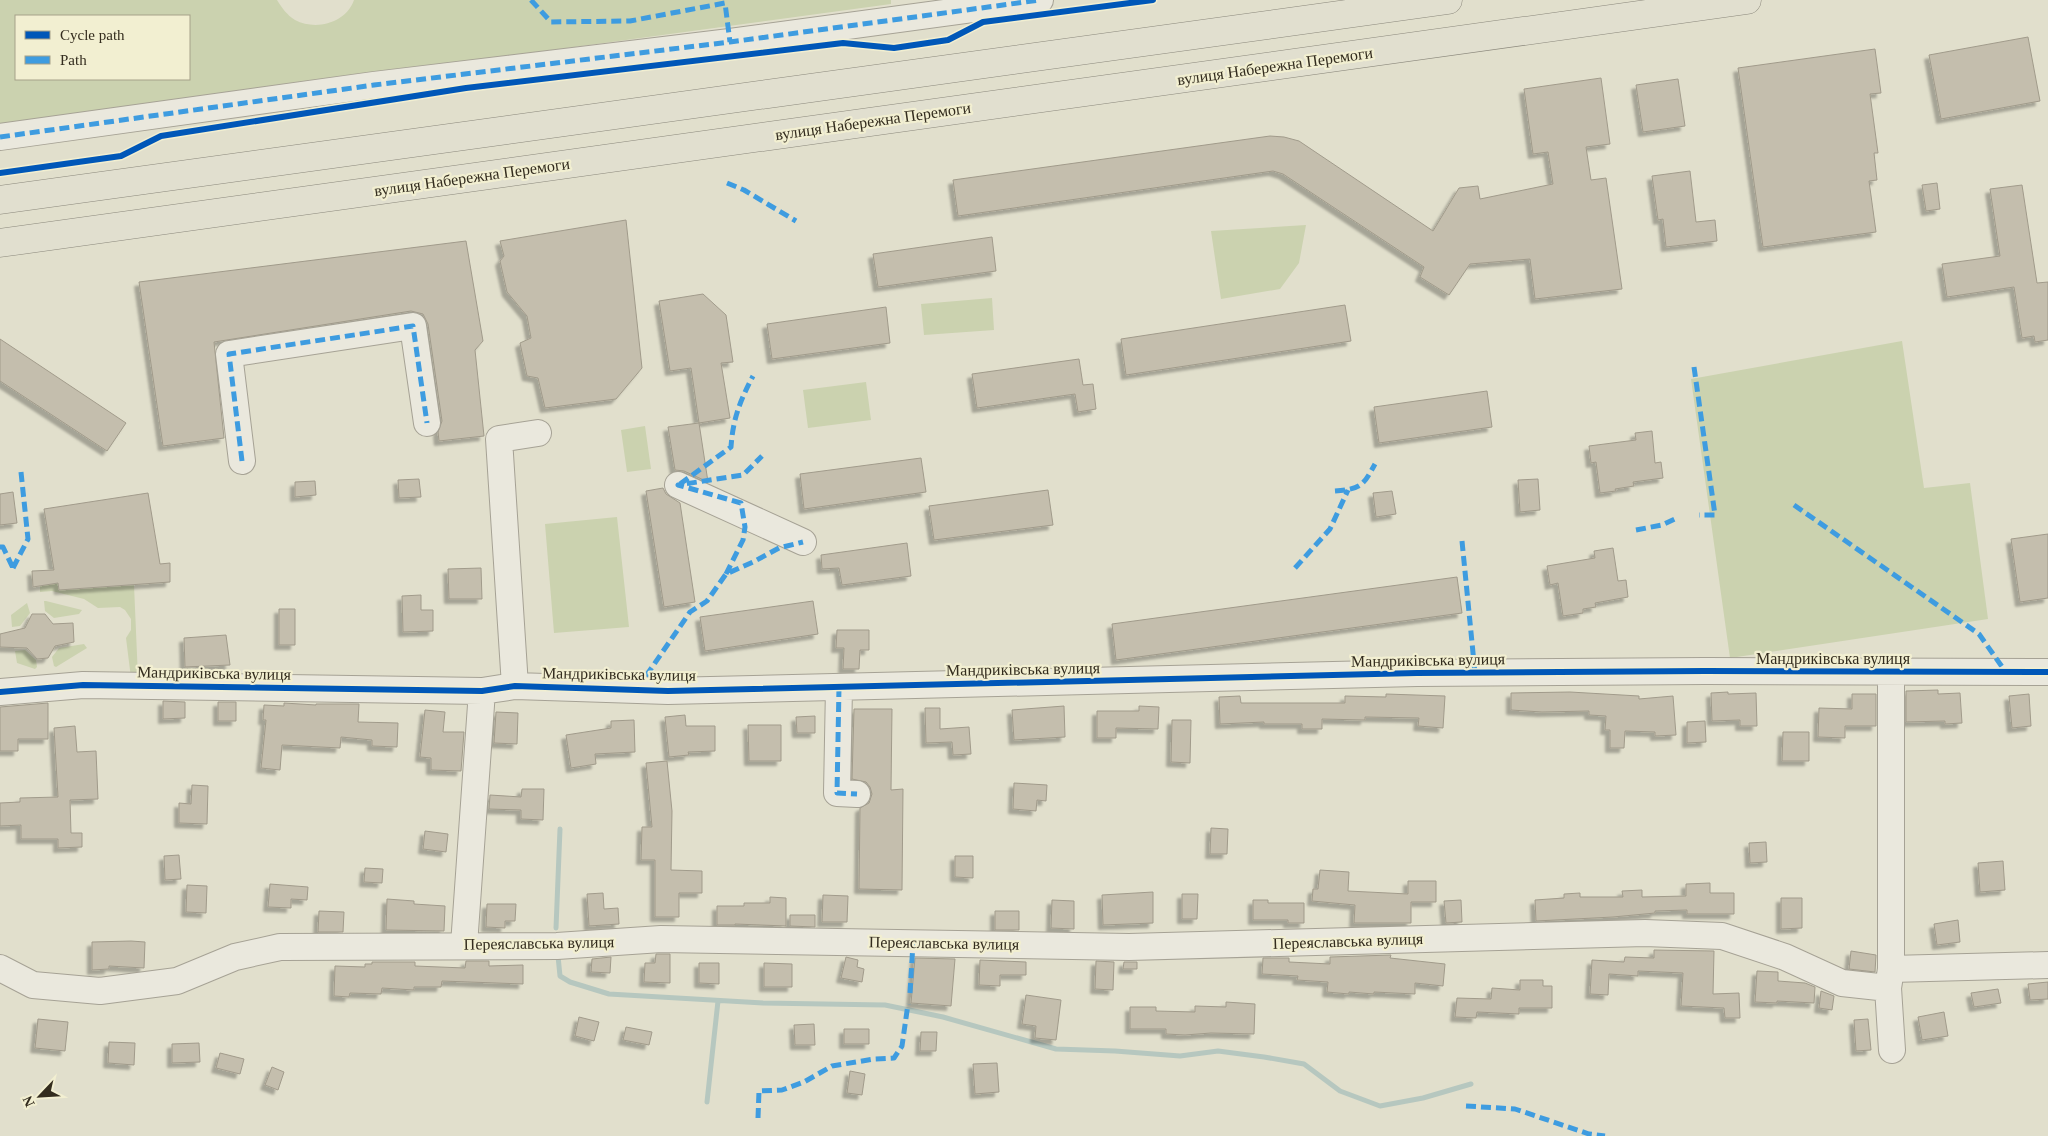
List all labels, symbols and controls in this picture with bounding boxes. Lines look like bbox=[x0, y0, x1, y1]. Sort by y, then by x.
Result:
legend bbox=[15, 15, 190, 80]
text: Cycle path bbox=[60, 27, 125, 43]
street label: вулиця Набережна Перемоги bbox=[1176, 44, 1374, 89]
text: Path bbox=[60, 52, 87, 68]
street label: вулиця Набережна Перемоги bbox=[774, 99, 972, 144]
street label: вулиця Набережна Перемоги bbox=[373, 155, 571, 200]
street label: Мандриківська вулиця bbox=[1351, 650, 1506, 671]
street label: Мандриківська вулиця bbox=[1756, 650, 1911, 668]
street label: Мандриківська вулиця bbox=[946, 659, 1101, 680]
street label: Мандриківська вулиця bbox=[137, 663, 292, 684]
street label: Мандриківська вулиця bbox=[542, 664, 697, 685]
street label: Переяславська вулиця bbox=[1272, 930, 1424, 953]
street label: Переяславська вулиця bbox=[464, 933, 615, 954]
street label: Переяславська вулиця bbox=[869, 933, 1020, 954]
north arrow bbox=[15, 1071, 65, 1121]
text: N bbox=[20, 1094, 38, 1109]

